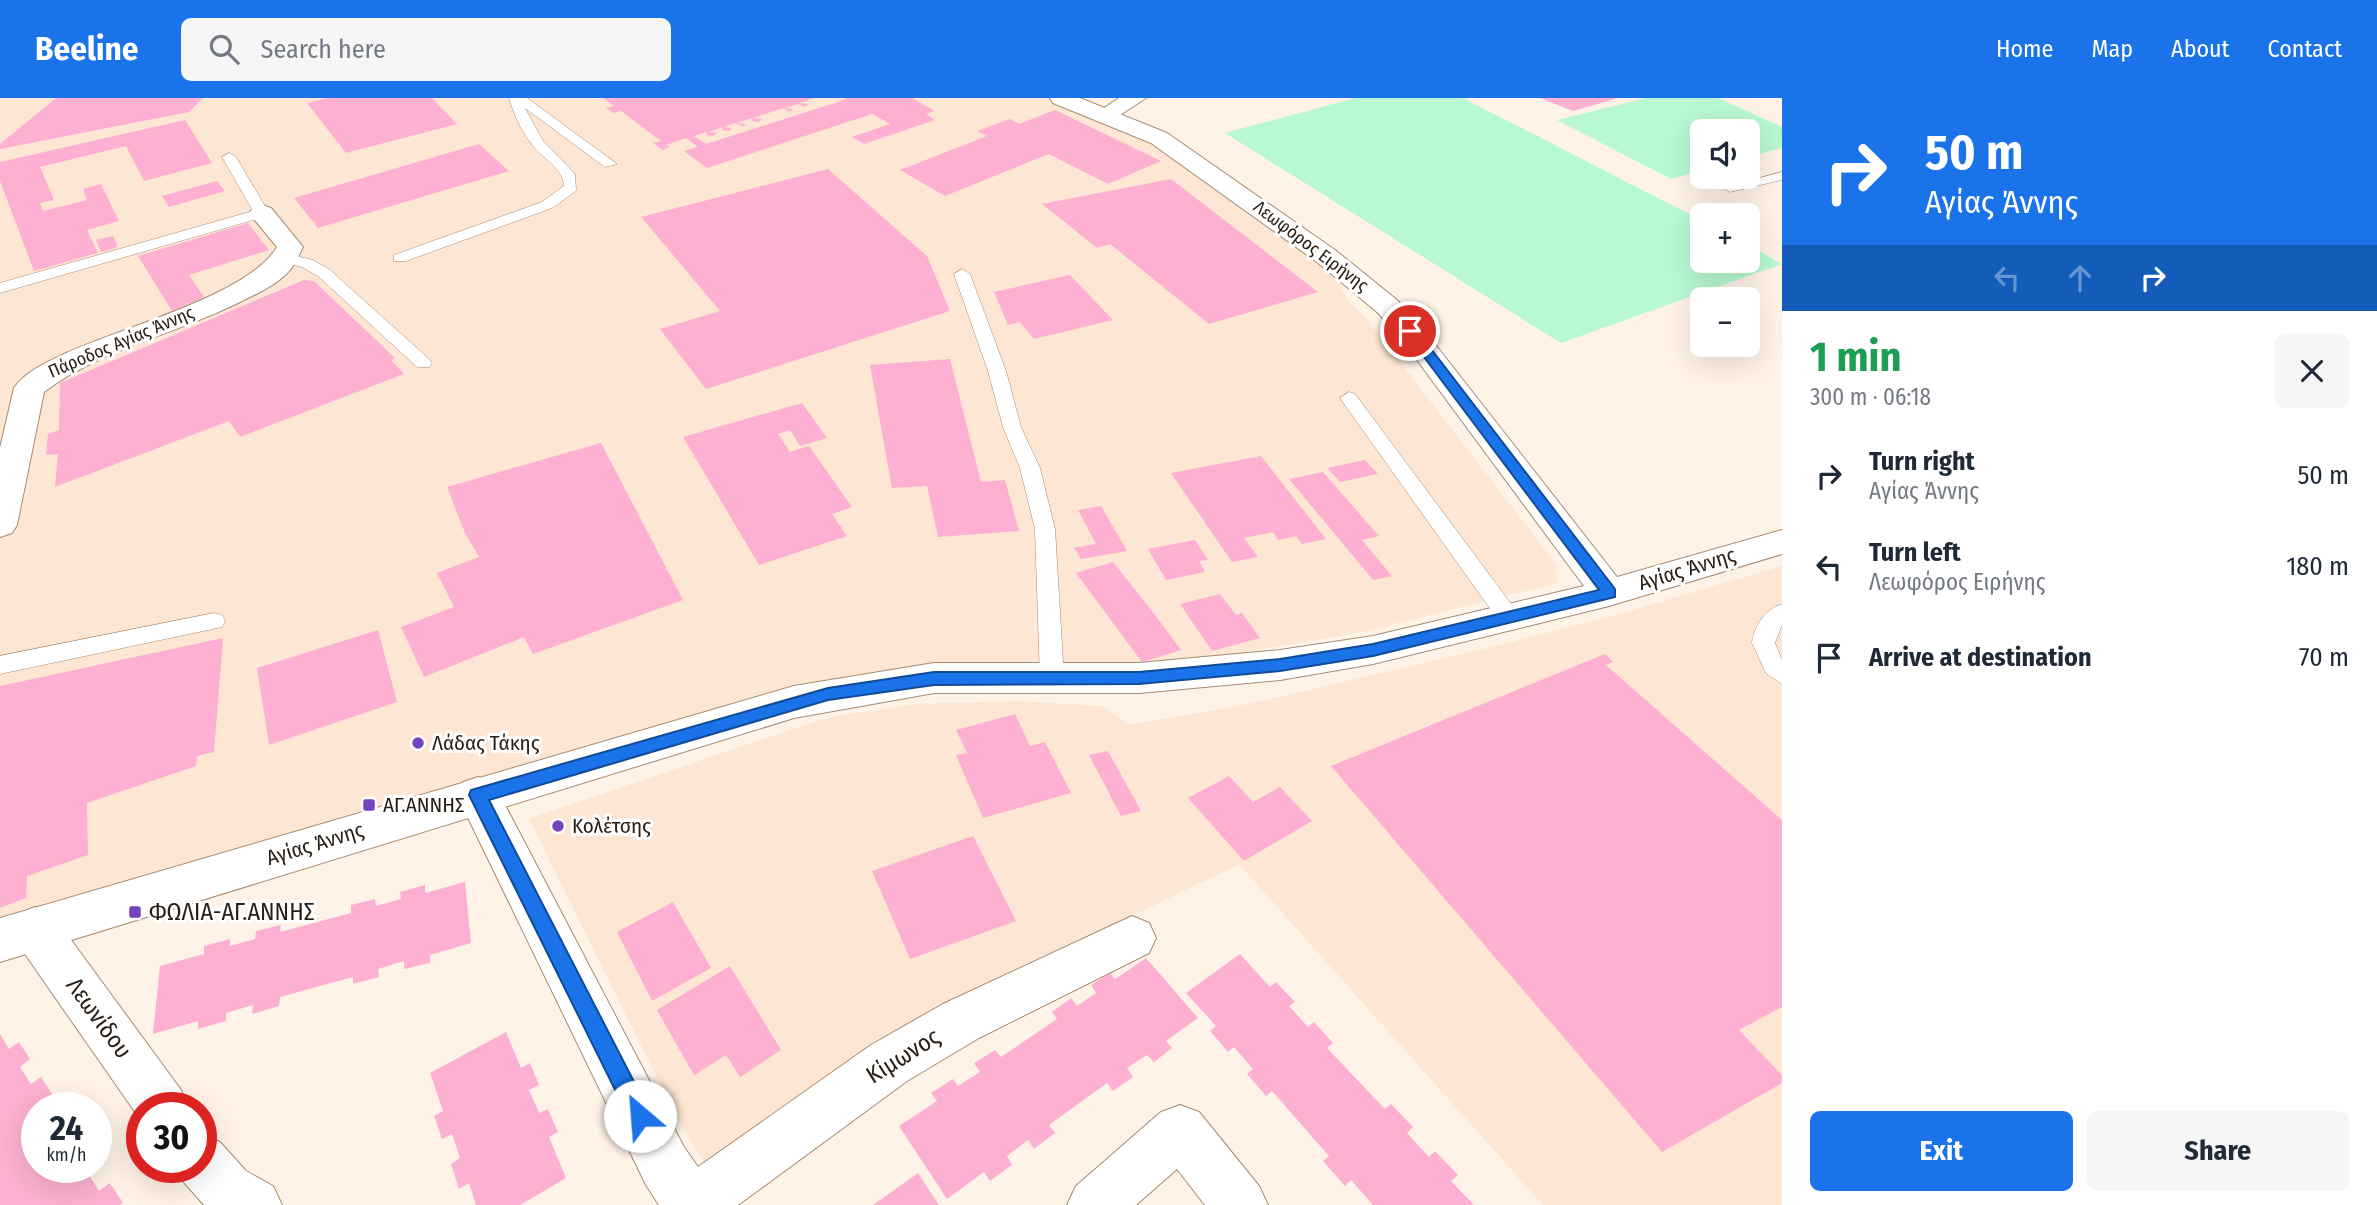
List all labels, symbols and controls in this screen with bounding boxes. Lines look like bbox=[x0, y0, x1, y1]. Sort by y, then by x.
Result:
search box bbox=[181, 18, 671, 81]
text: Beeline bbox=[35, 29, 139, 69]
icon: search bbox=[205, 30, 243, 68]
text: Search here bbox=[261, 34, 386, 65]
text: Home bbox=[1996, 35, 2053, 63]
text: Map bbox=[2091, 35, 2133, 63]
text: About bbox=[2171, 35, 2229, 63]
text: Contact bbox=[2267, 35, 2342, 63]
map controls bbox=[1690, 119, 1760, 357]
button: sound bbox=[1690, 119, 1760, 189]
text: 50 m bbox=[1925, 123, 2023, 182]
icon: right bbox=[1810, 126, 1901, 217]
text: Αγίας Άννης bbox=[1925, 183, 2078, 221]
street label: Λεωφόρος Ειρήνης bbox=[1249, 196, 1373, 297]
button: + bbox=[1690, 203, 1760, 273]
icon: left bbox=[1988, 259, 2026, 297]
icon: ahead bbox=[2061, 259, 2099, 297]
icon: right bbox=[2134, 259, 2172, 297]
button: − bbox=[1690, 287, 1760, 357]
street label: Πάροδος Αγίας Άννης bbox=[45, 301, 198, 383]
pin bbox=[1380, 301, 1440, 361]
icon: arrive bbox=[1391, 312, 1429, 350]
text: 1 min bbox=[1810, 332, 1901, 382]
button: close bbox=[2275, 334, 2349, 408]
text: 300 m · 06:18 bbox=[1810, 383, 1931, 411]
text: Turn right bbox=[1869, 446, 1975, 477]
icon: right bbox=[1810, 457, 1848, 495]
text: 50 m bbox=[2297, 460, 2349, 491]
text: Αγίας Άννης bbox=[1869, 477, 1979, 505]
text: Turn left bbox=[1869, 537, 1961, 568]
street label: Αγίας Άννης bbox=[1635, 542, 1739, 596]
icon: left bbox=[1810, 548, 1848, 586]
text: 180 m bbox=[2286, 551, 2349, 582]
text: Λεωφόρος Ειρήνης bbox=[1869, 568, 2045, 596]
icon: arrive bbox=[1810, 639, 1848, 677]
text: Arrive at destination bbox=[1869, 642, 2092, 673]
text: 70 m bbox=[2299, 642, 2349, 673]
place label: Λάδας Τάκης bbox=[432, 730, 540, 756]
marker: Λάδας Τάκης bbox=[410, 735, 426, 751]
place label: ΑΓ.ΑΝΝΗΣ bbox=[383, 792, 464, 818]
marker: ΑΓ.ΑΝΝΗΣ bbox=[361, 797, 377, 813]
place label: Κολέτσης bbox=[572, 813, 651, 839]
street label: Αγίας Άννης bbox=[263, 817, 367, 871]
marker: Κολέτσης bbox=[550, 818, 566, 834]
place label: ΦΩΛΙΑ-ΑΓ.ΑΝΝΗΣ bbox=[149, 898, 315, 926]
marker: ΦΩΛΙΑ-ΑΓ.ΑΝΝΗΣ bbox=[127, 904, 143, 920]
street label: Λεωνίδου bbox=[60, 972, 138, 1064]
street label: Κίμωνος bbox=[861, 1023, 945, 1089]
position arrow bbox=[603, 1079, 677, 1153]
speed limit sign: 30 bbox=[126, 1092, 217, 1183]
text: 24 bbox=[50, 1107, 83, 1149]
button: Exit bbox=[1810, 1111, 2073, 1191]
button: Share bbox=[2087, 1111, 2349, 1191]
text: km/h bbox=[46, 1144, 87, 1166]

